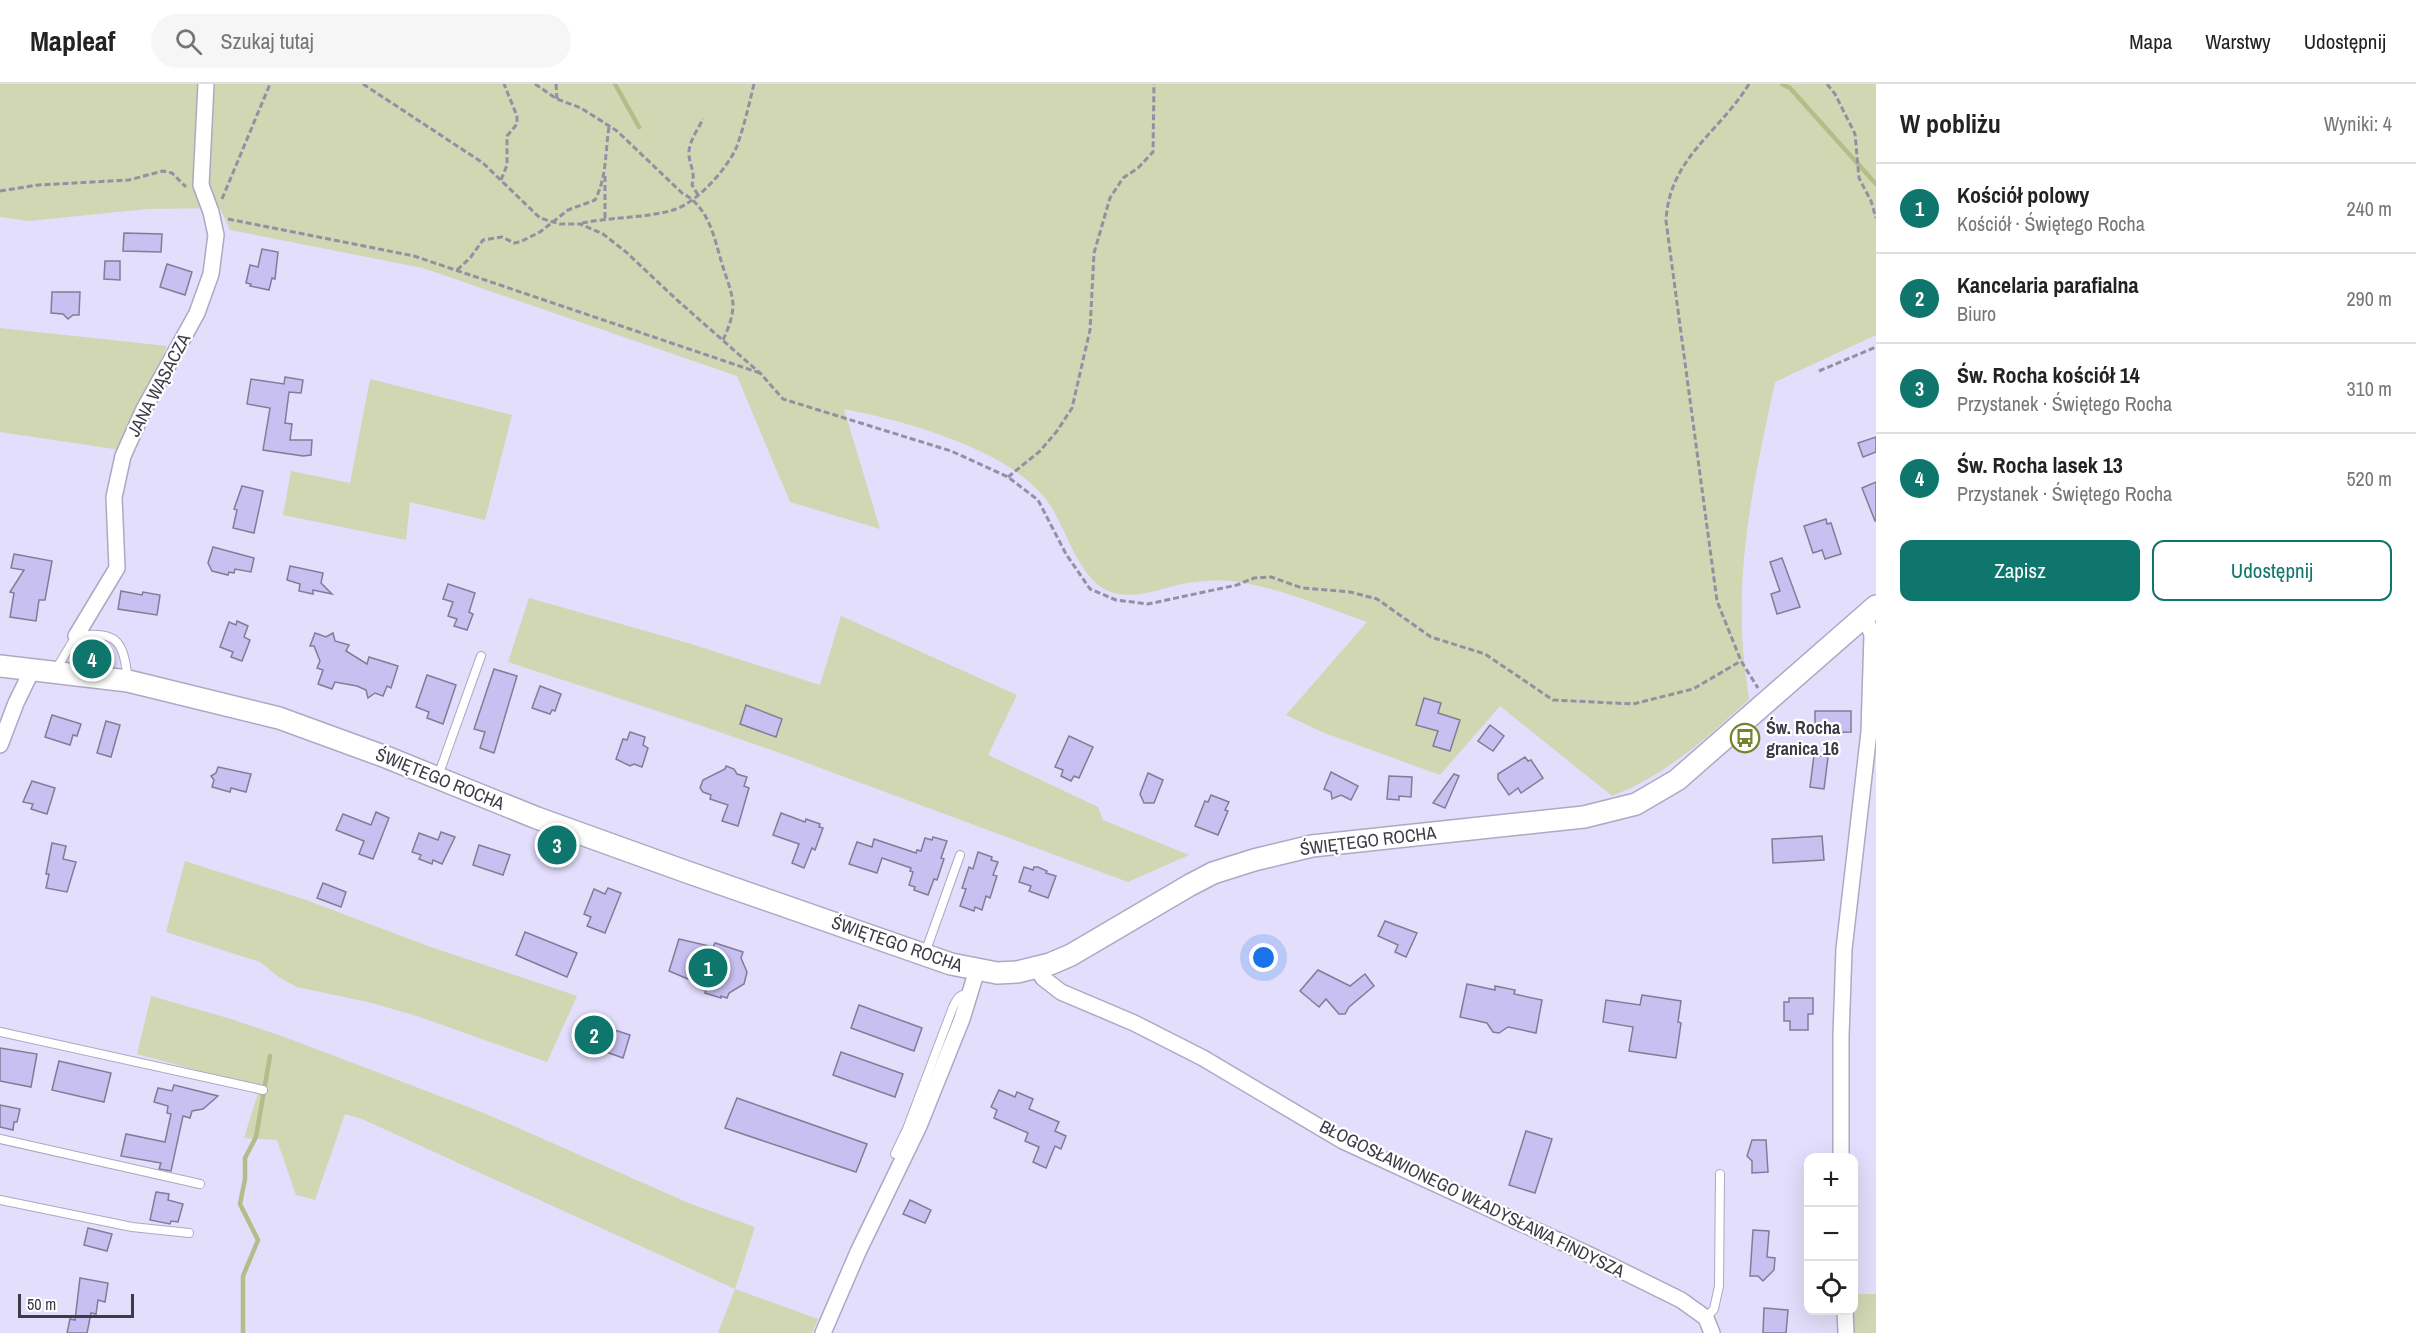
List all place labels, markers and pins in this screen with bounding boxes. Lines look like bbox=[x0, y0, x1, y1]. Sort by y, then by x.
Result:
pin: 4 bbox=[72, 636, 112, 682]
place label: Św. Rocha granica 16 bbox=[1766, 715, 1841, 761]
bus stop icon: Św. Rocha granica 16 bbox=[1729, 722, 1761, 754]
pin: 3 bbox=[538, 822, 576, 867]
pin: 1 bbox=[688, 946, 728, 990]
pin: 2 bbox=[574, 1012, 614, 1058]

